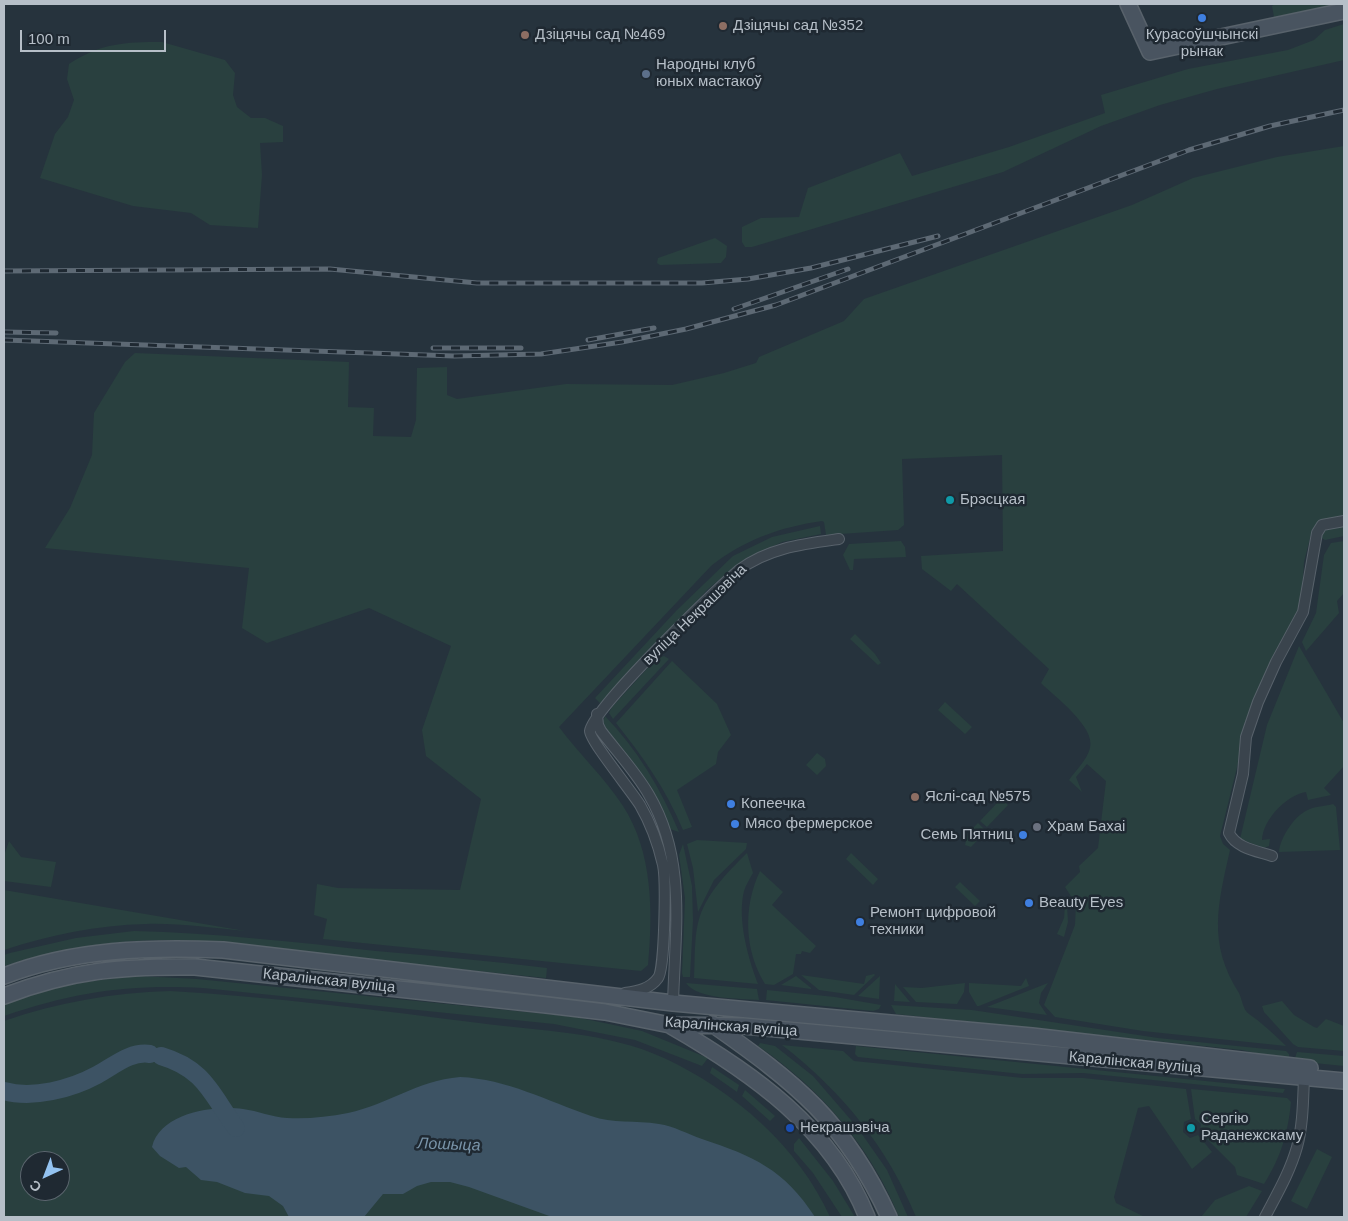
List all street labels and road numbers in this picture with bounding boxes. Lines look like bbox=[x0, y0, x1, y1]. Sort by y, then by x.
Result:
street label: вуліца Некрашэвіча bbox=[639, 561, 751, 669]
street label: Каралінская вуліца bbox=[262, 965, 396, 997]
street label: Каралінская вуліца bbox=[664, 1013, 798, 1041]
street label: Каралінская вуліца bbox=[1068, 1048, 1202, 1078]

